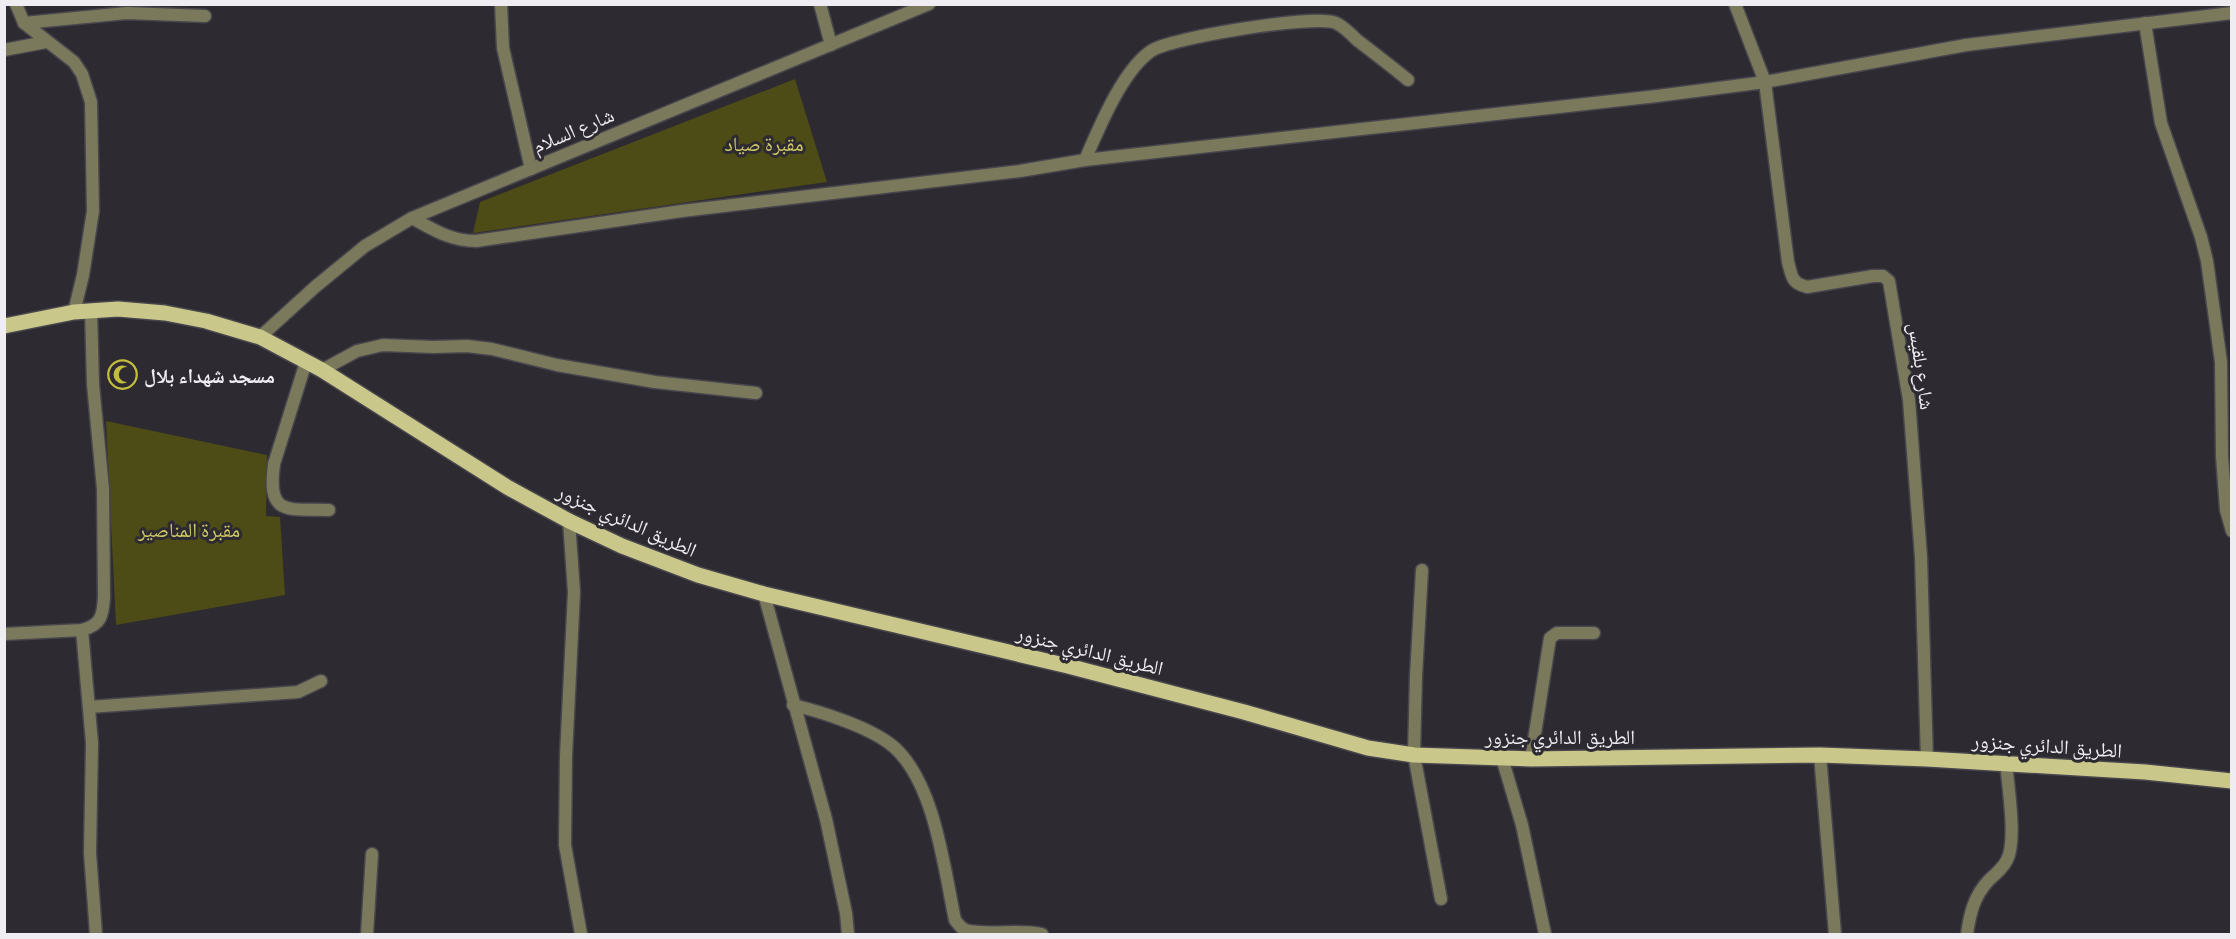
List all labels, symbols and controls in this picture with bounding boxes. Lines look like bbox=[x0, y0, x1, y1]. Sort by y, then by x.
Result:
street label: شارع السلام bbox=[528, 101, 618, 160]
park label: مقبرة صياد bbox=[724, 130, 804, 157]
street label: شارع بلقيس bbox=[1903, 321, 1941, 411]
mosque icon: مسجد شهداء بلال bbox=[107, 359, 139, 391]
place label: مسجد شهداء بلال bbox=[144, 362, 275, 389]
street label: الطريق الدائري جنزور bbox=[551, 477, 701, 566]
park label: مقبرة المناصير bbox=[137, 516, 240, 543]
street label: الطريق الدائري جنزور bbox=[1012, 618, 1166, 684]
street label: الطريق الدائري جنزور bbox=[1484, 723, 1635, 753]
street label: الطريق الدائري جنزور bbox=[1970, 726, 2123, 767]

